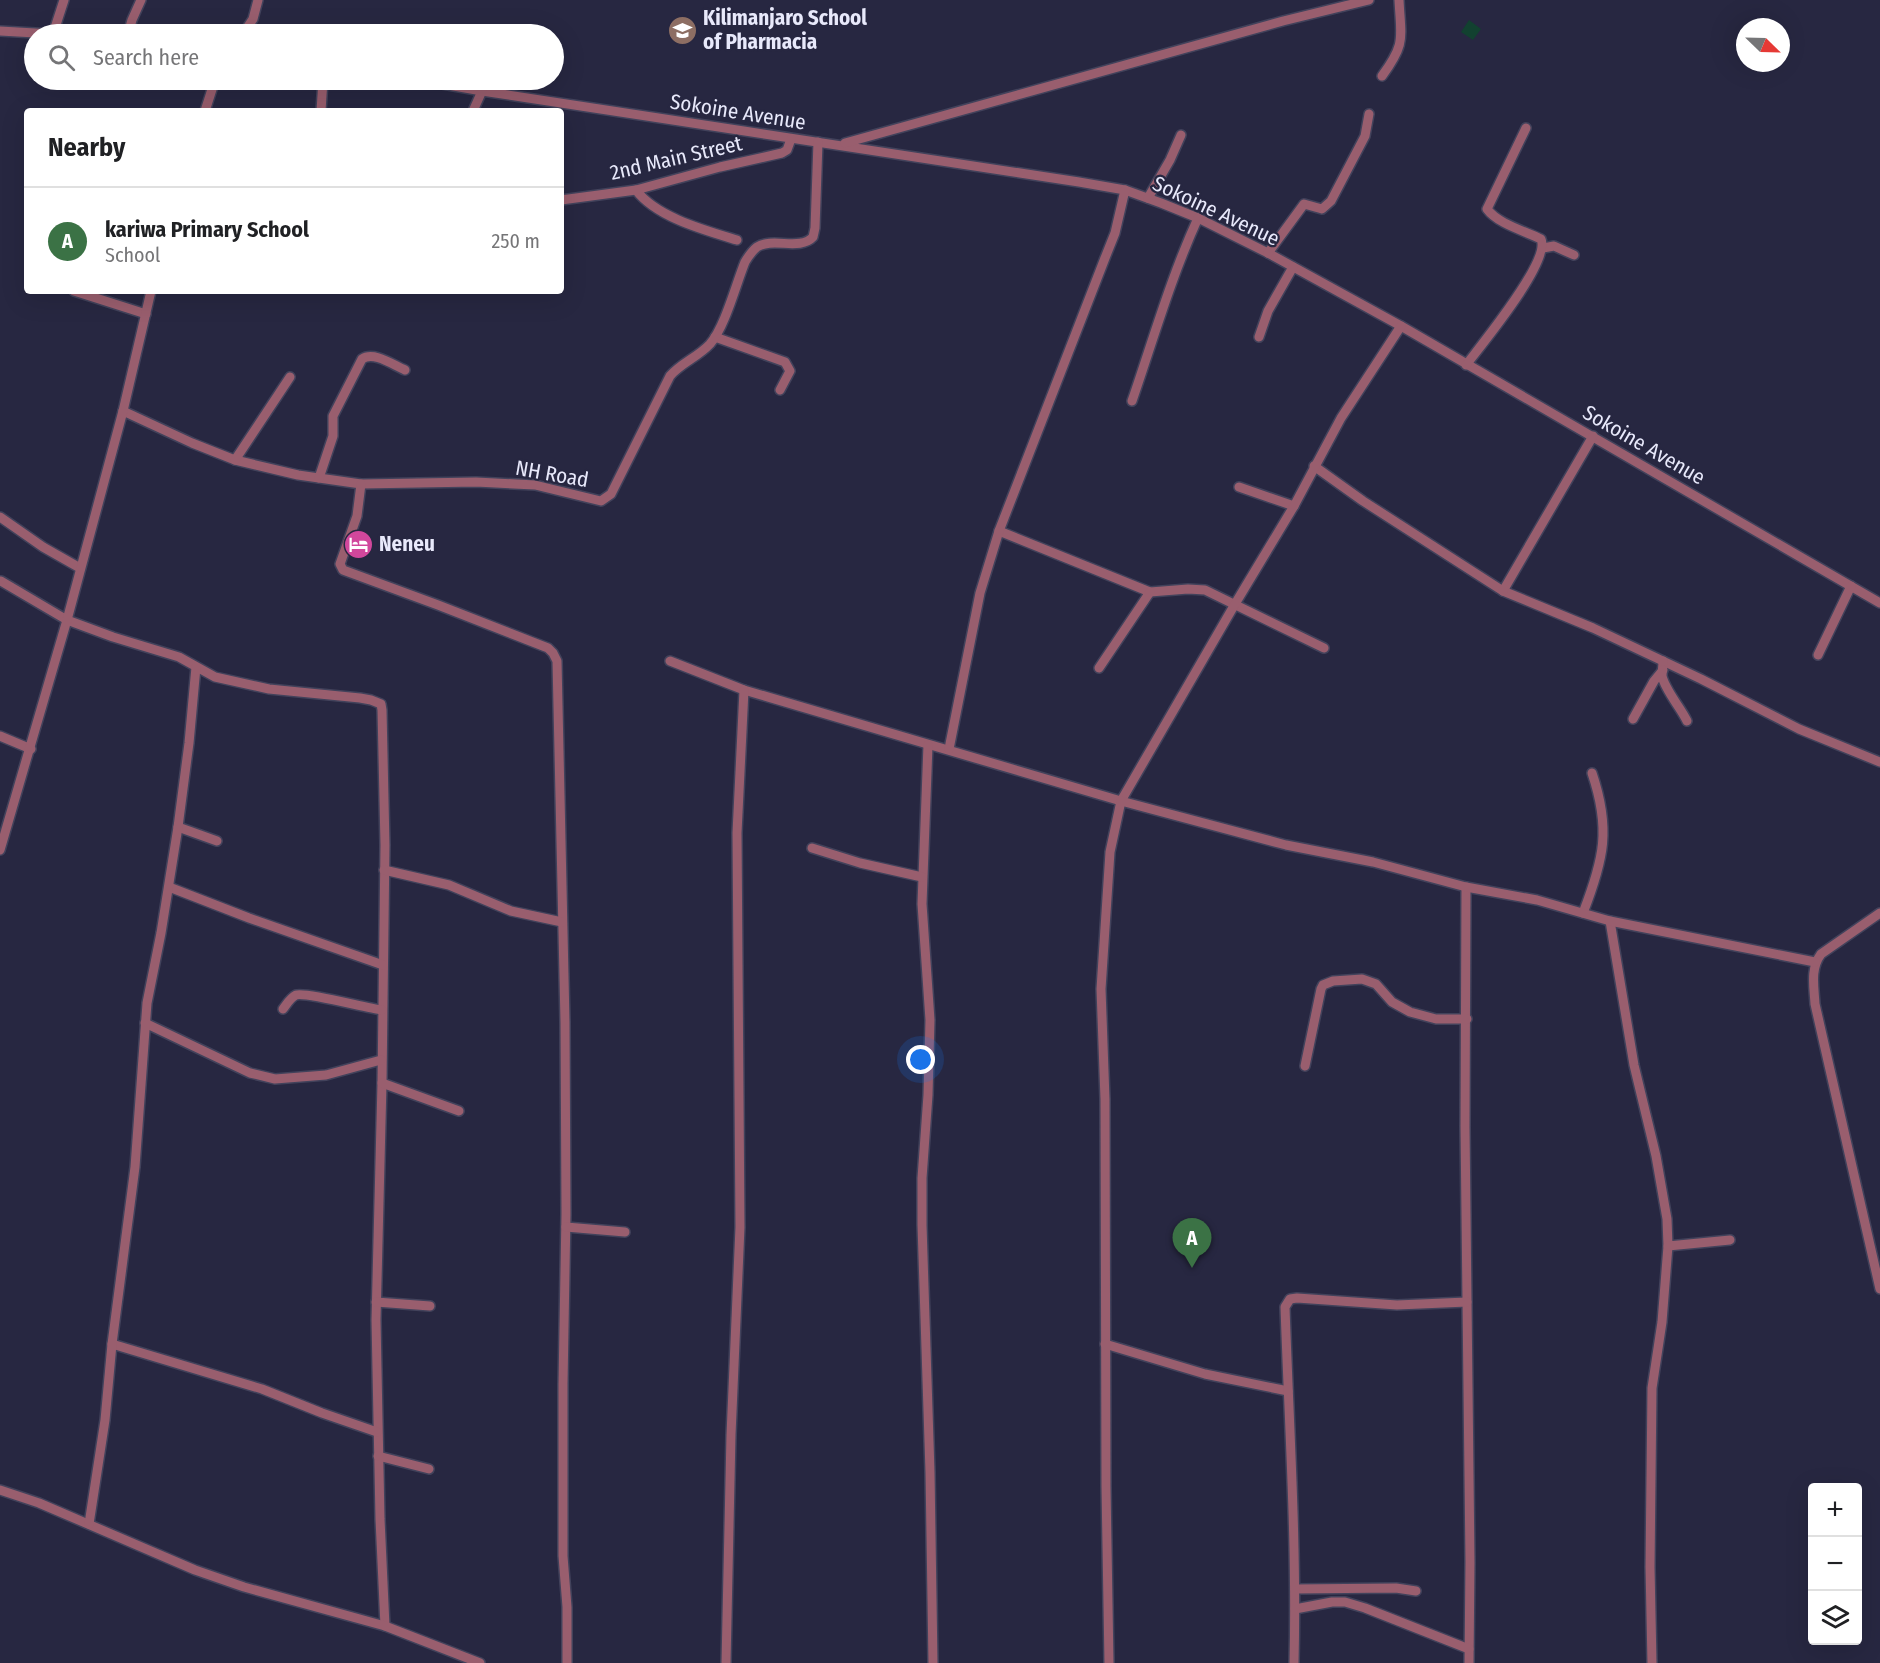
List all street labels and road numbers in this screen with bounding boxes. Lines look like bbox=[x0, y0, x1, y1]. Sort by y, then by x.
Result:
street label: Sokoine Avenue bbox=[668, 88, 808, 136]
street label: 2nd Main Street bbox=[607, 130, 745, 186]
street label: Sokoine Avenue bbox=[1148, 170, 1284, 252]
street label: Sokoine Avenue bbox=[1578, 400, 1710, 490]
street label: NH Road bbox=[513, 455, 591, 493]

